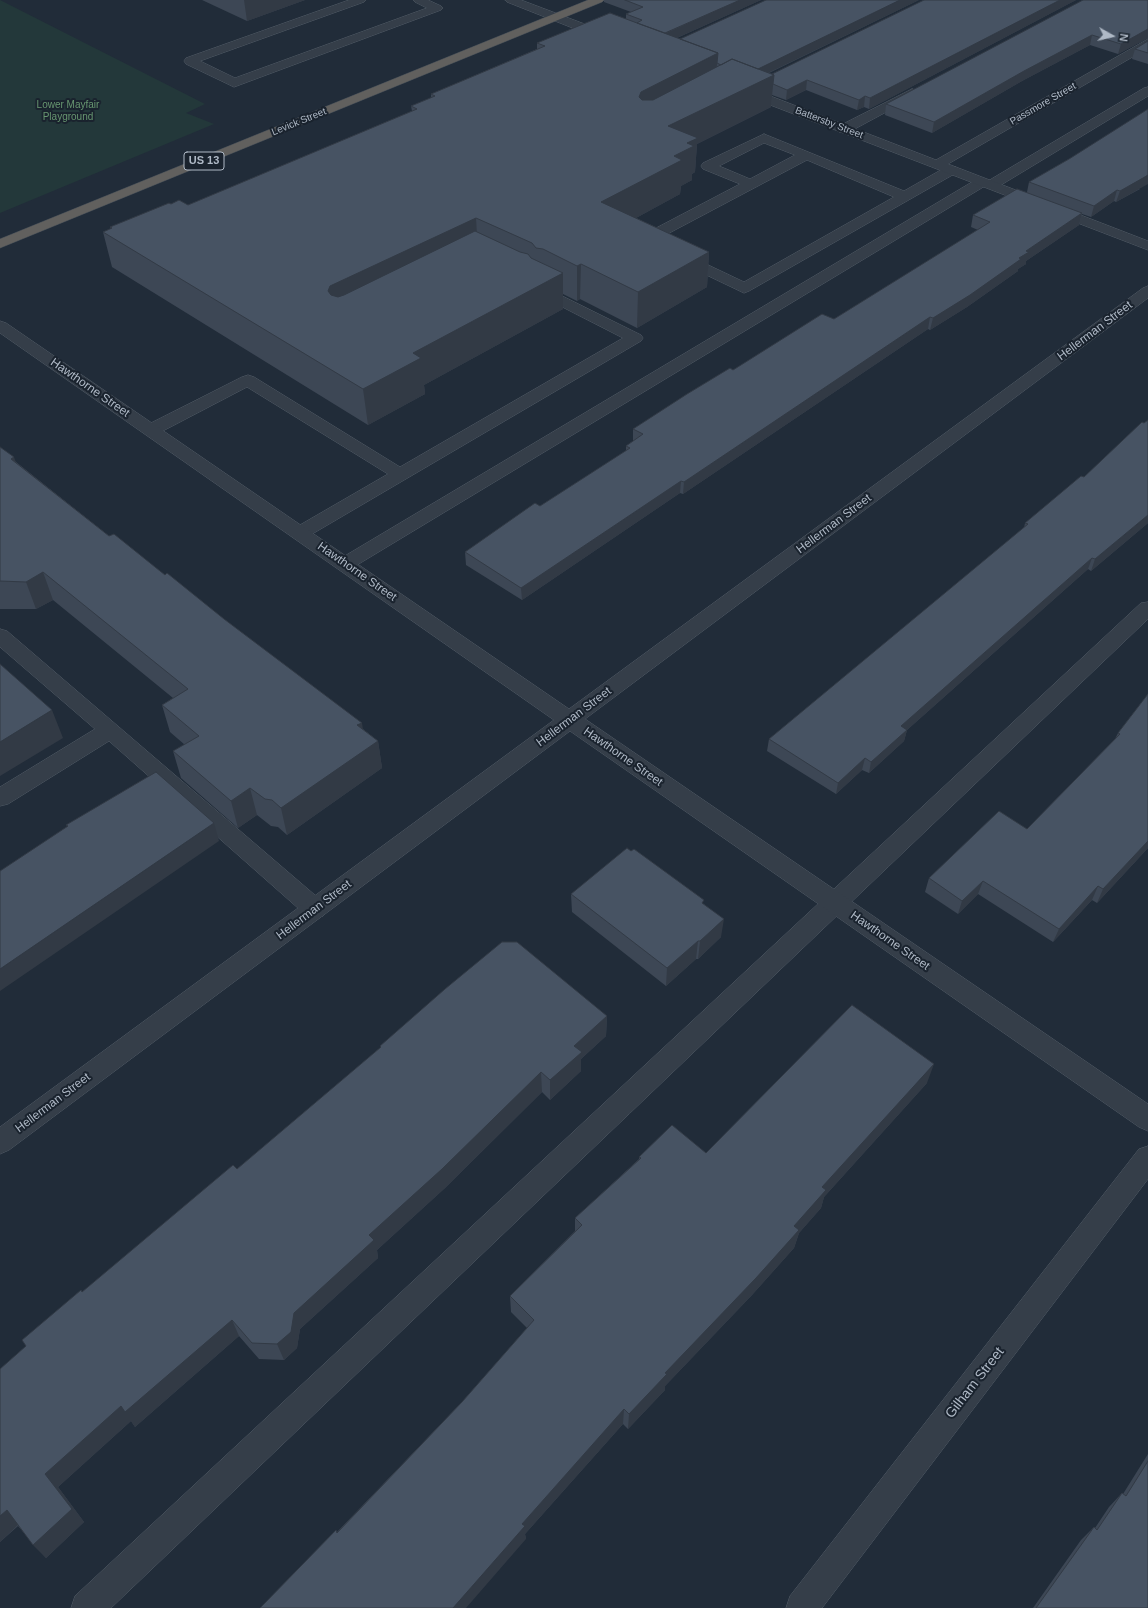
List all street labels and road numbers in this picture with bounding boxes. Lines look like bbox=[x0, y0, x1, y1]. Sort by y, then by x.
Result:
street label: Passmore Street bbox=[1008, 80, 1078, 128]
street label: Battersby Street bbox=[793, 105, 865, 141]
street label: Levick Street bbox=[270, 106, 328, 138]
road number: US 13 bbox=[184, 152, 224, 170]
street label: Hellerman Street bbox=[1055, 298, 1135, 364]
street label: Hawthorne Street bbox=[48, 355, 132, 421]
street label: Hellerman Street bbox=[794, 491, 874, 557]
street label: Hawthorne Street bbox=[315, 539, 399, 605]
street label: Hellerman Street bbox=[534, 684, 614, 750]
street label: Hawthorne Street bbox=[581, 724, 665, 790]
street label: Hellerman Street bbox=[274, 877, 354, 943]
street label: Hawthorne Street bbox=[848, 908, 932, 974]
street label: Hellerman Street bbox=[13, 1070, 93, 1136]
street label: Gilham Street bbox=[942, 1344, 1008, 1422]

